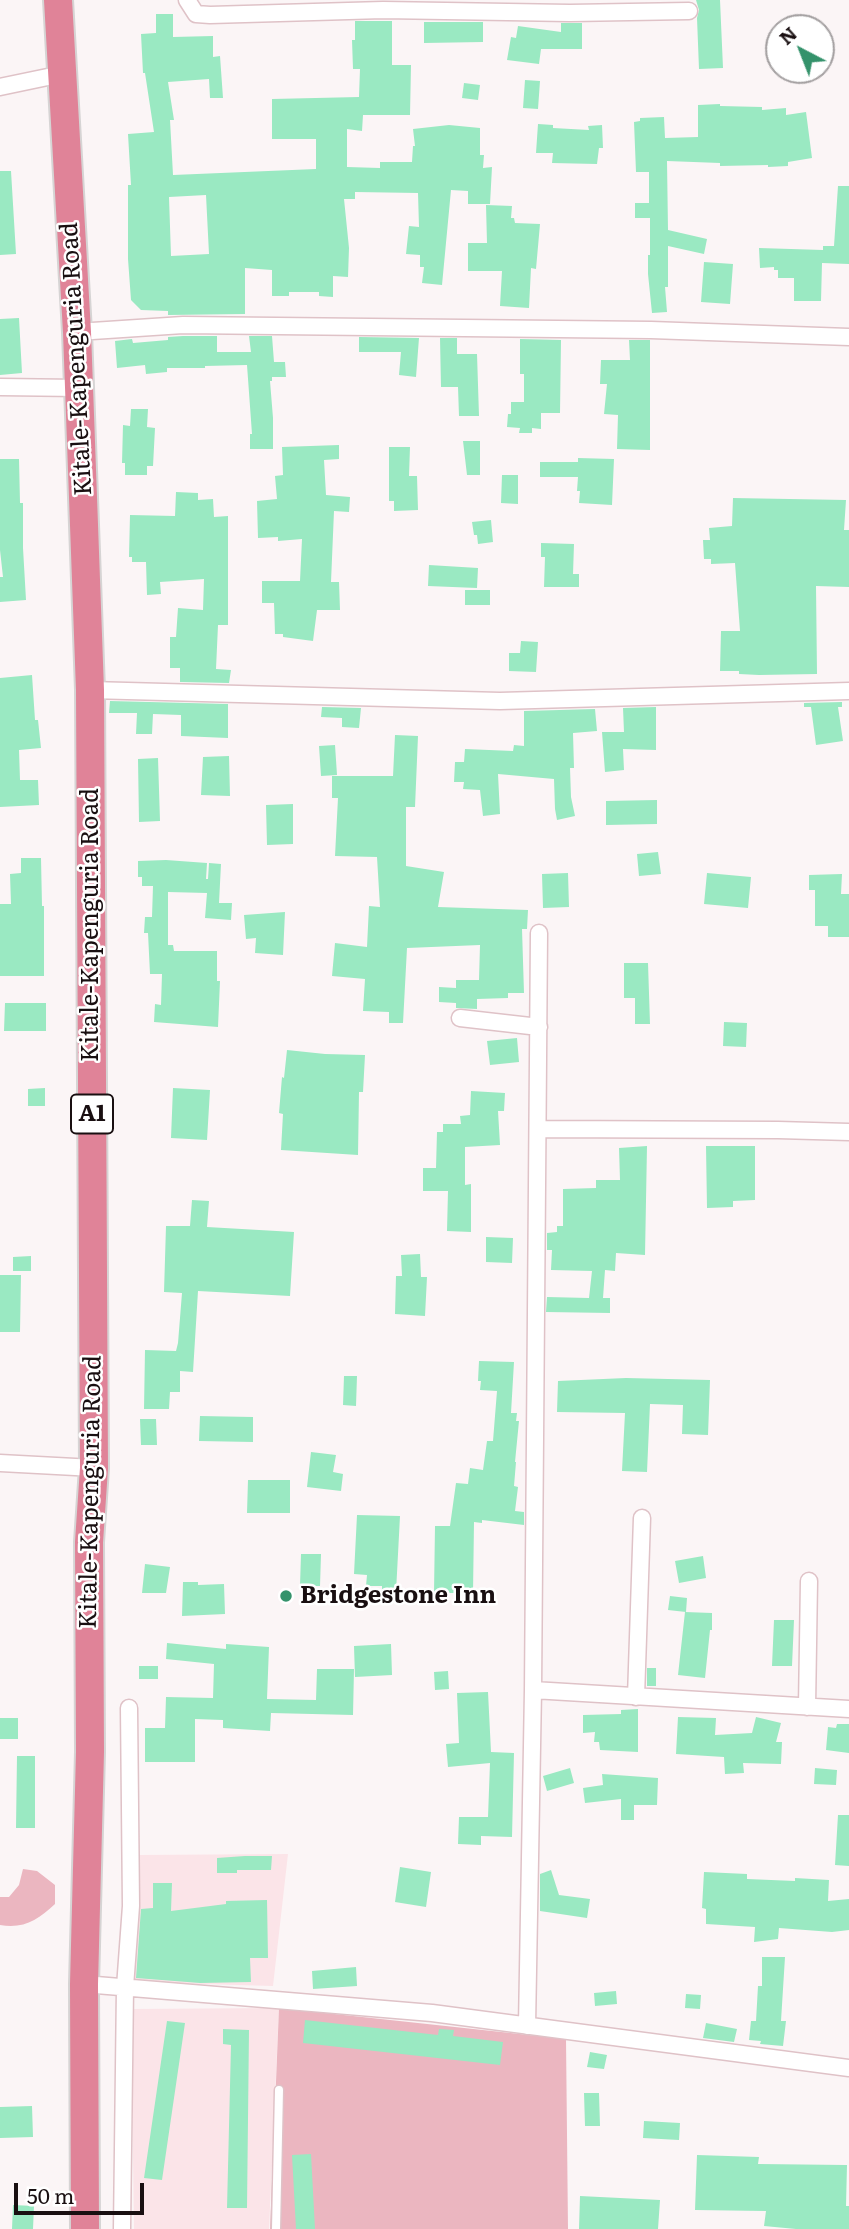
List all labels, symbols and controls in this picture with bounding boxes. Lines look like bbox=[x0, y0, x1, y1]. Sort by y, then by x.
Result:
north arrow bbox=[765, 14, 835, 84]
text: N bbox=[772, 19, 803, 51]
street label: Kitale-Kapenguria Road bbox=[55, 222, 99, 496]
street label: Kitale-Kapenguria Road bbox=[77, 788, 105, 1062]
road number: A1 bbox=[71, 1094, 113, 1134]
street label: Kitale-Kapenguria Road bbox=[74, 1355, 108, 1629]
place label: Bridgestone Inn bbox=[300, 1582, 496, 1610]
marker: Bridgestone Inn bbox=[278, 1588, 294, 1604]
scale bar bbox=[18, 2170, 147, 2214]
text: 50 m bbox=[27, 2179, 74, 2210]

